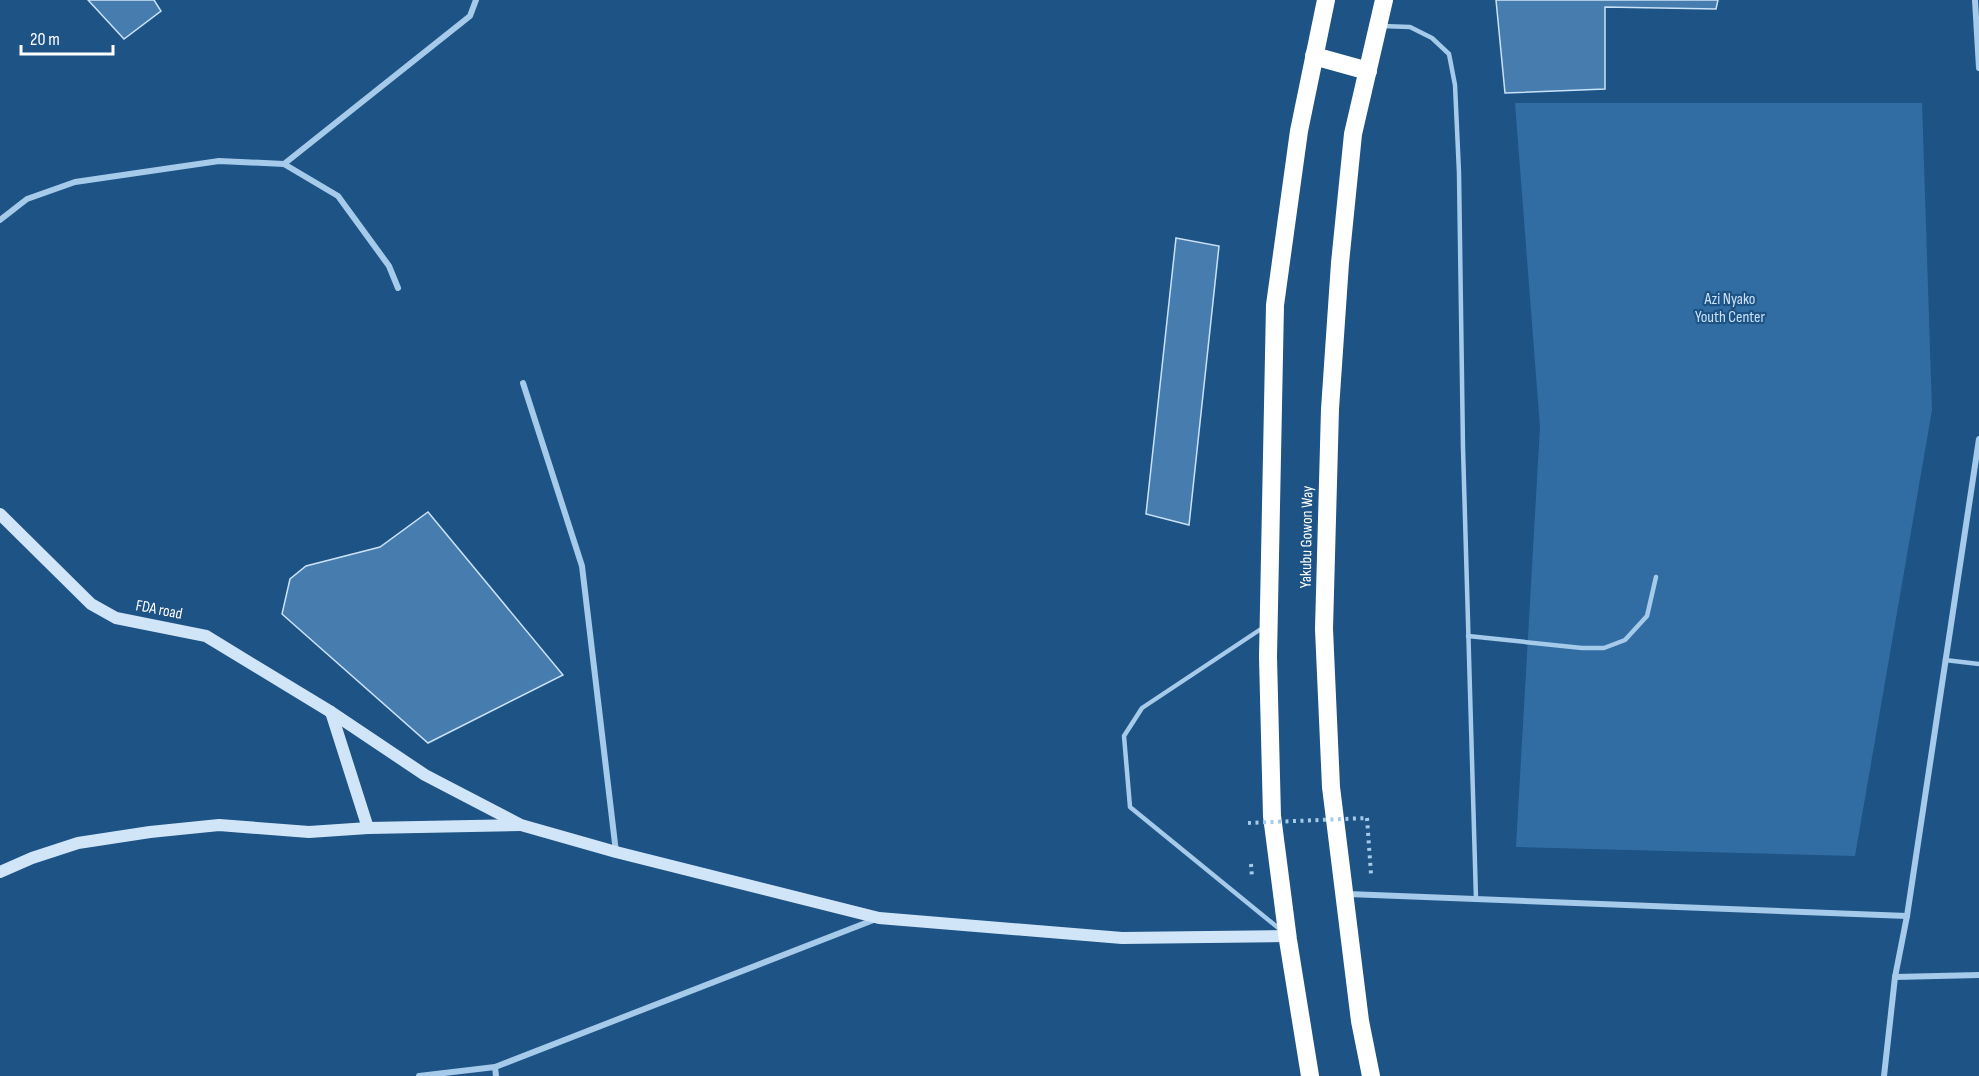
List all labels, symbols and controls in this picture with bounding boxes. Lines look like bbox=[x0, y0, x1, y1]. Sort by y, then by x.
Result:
scale bar bbox=[21, 18, 112, 56]
text: 20 m bbox=[30, 29, 60, 50]
park label: Azi Nyako Youth Center bbox=[1695, 290, 1766, 327]
street label: Yakubu Gowon Way bbox=[1297, 486, 1317, 588]
street label: FDA road bbox=[134, 596, 184, 624]

